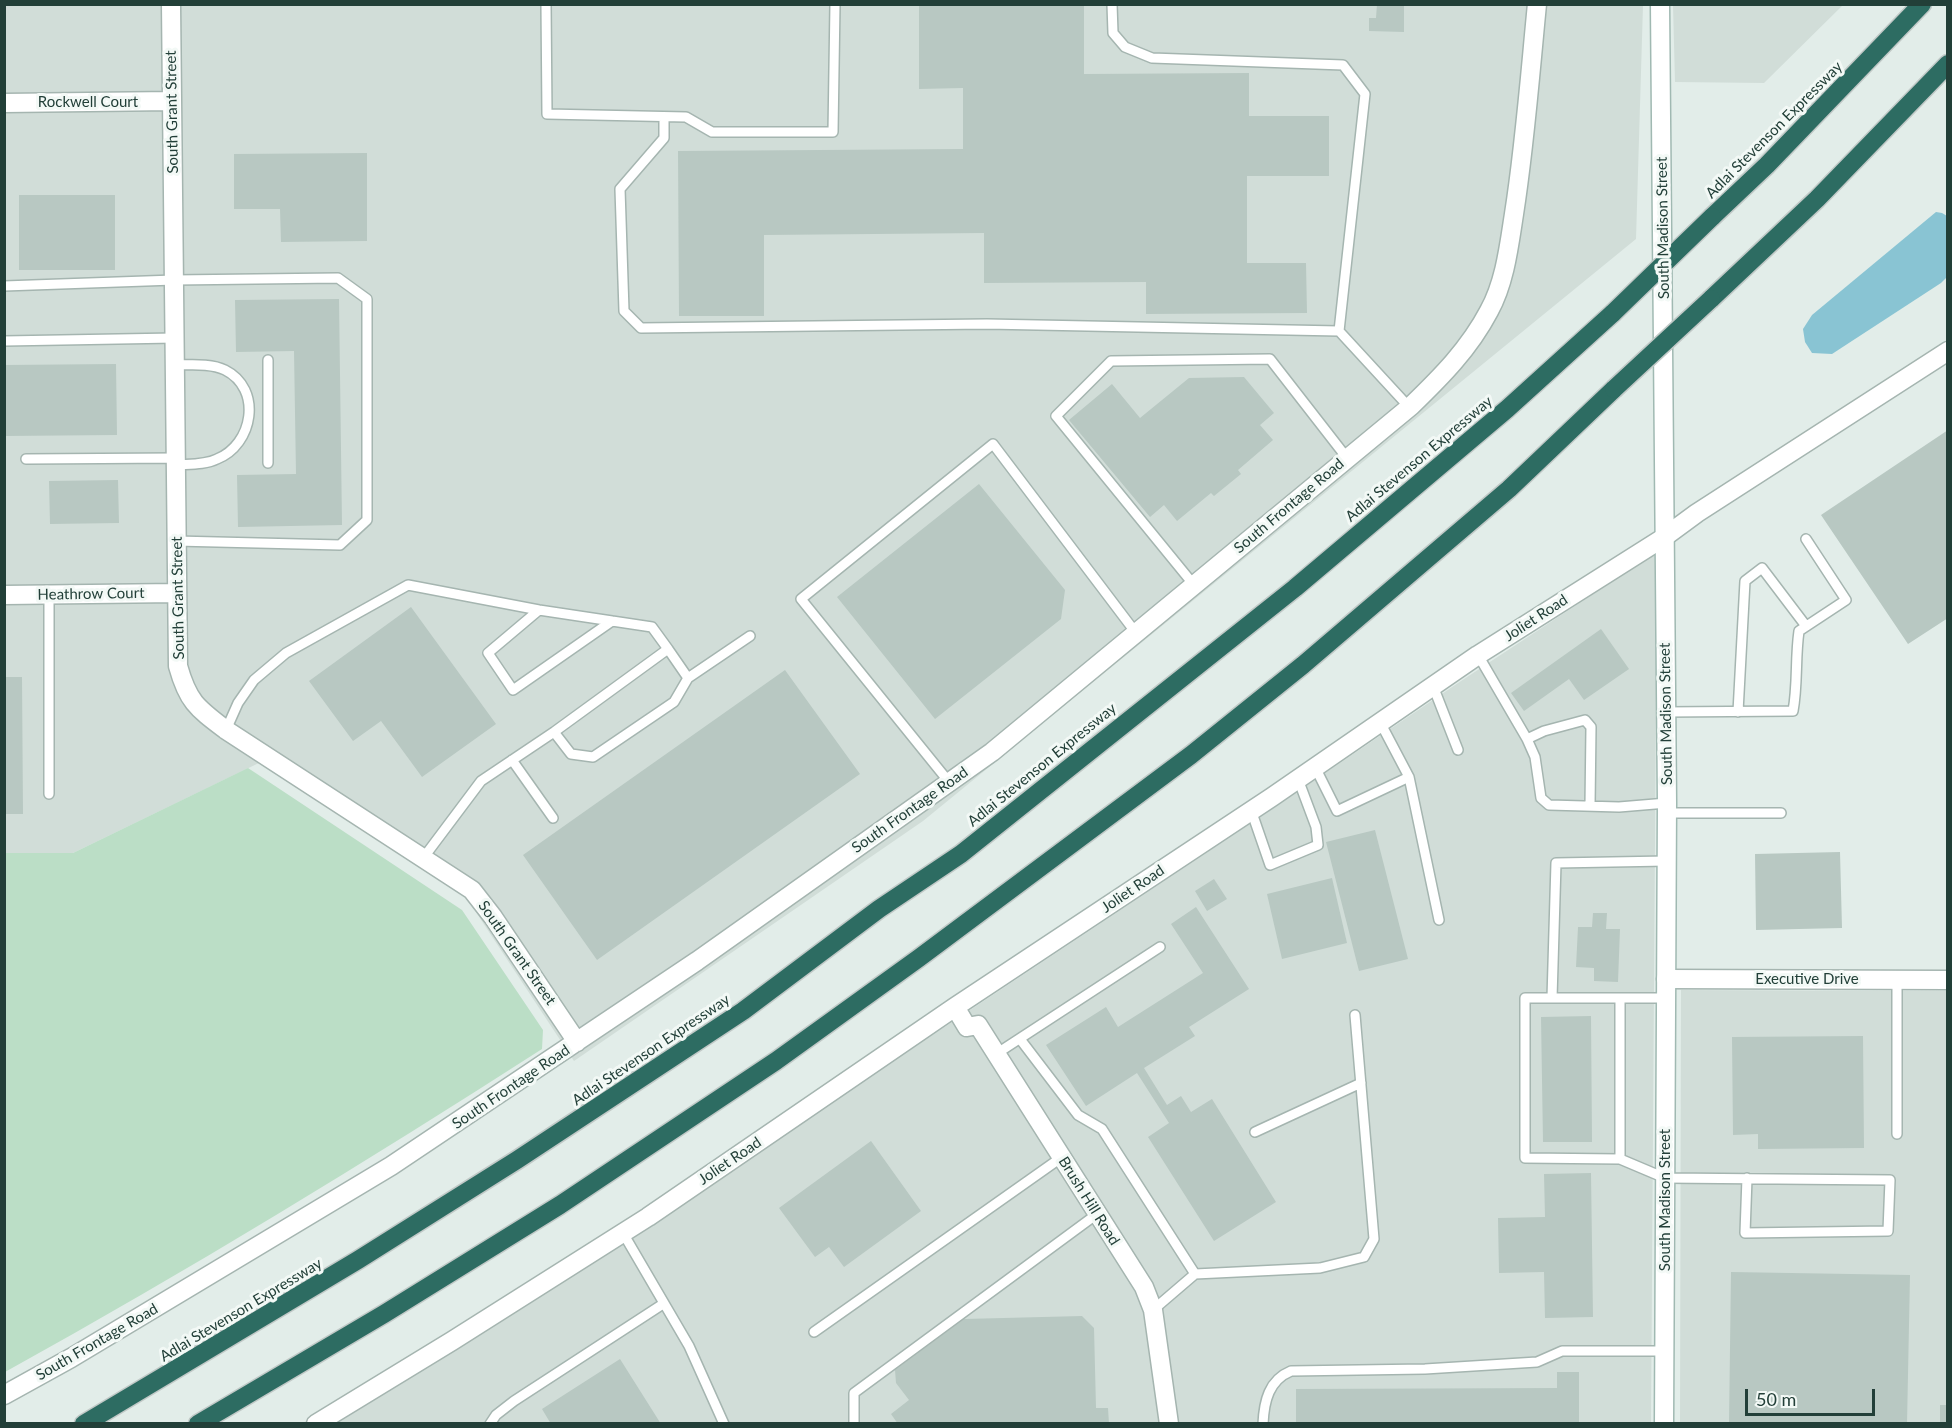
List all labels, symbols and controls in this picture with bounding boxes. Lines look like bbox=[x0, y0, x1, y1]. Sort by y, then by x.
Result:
street label: South Grant Street bbox=[162, 50, 182, 174]
street label: Adlai Stevenson Expressway bbox=[1702, 58, 1846, 202]
street label: Rockwell Court bbox=[38, 93, 138, 111]
street label: South Madison Street bbox=[1653, 157, 1673, 299]
street label: Adlai Stevenson Expressway bbox=[1342, 392, 1496, 526]
street label: South Frontage Road bbox=[1230, 455, 1348, 557]
street label: South Grant Street bbox=[168, 536, 188, 660]
street label: Heathrow Court bbox=[37, 584, 145, 604]
street label: Joliet Road bbox=[1501, 591, 1571, 645]
street label: South Madison Street bbox=[1656, 643, 1676, 785]
street label: Adlai Stevenson Expressway bbox=[964, 699, 1120, 831]
street label: South Frontage Road bbox=[848, 763, 972, 857]
street label: Joliet Road bbox=[1098, 861, 1168, 917]
street label: South Grant Street bbox=[474, 897, 560, 1009]
street label: Executive Drive bbox=[1755, 970, 1859, 988]
street label: Adlai Stevenson Expressway bbox=[569, 991, 733, 1109]
street label: South Frontage Road bbox=[449, 1041, 573, 1133]
street label: South Madison Street bbox=[1656, 1129, 1674, 1271]
street label: Joliet Road bbox=[695, 1133, 765, 1189]
street label: Brush Hill Road bbox=[1055, 1153, 1123, 1249]
street label: Adlai Stevenson Expressway bbox=[157, 1254, 325, 1366]
street label: South Frontage Road bbox=[33, 1300, 161, 1384]
scale bar bbox=[1748, 1377, 1878, 1415]
text: 50 m bbox=[1756, 1388, 1796, 1410]

